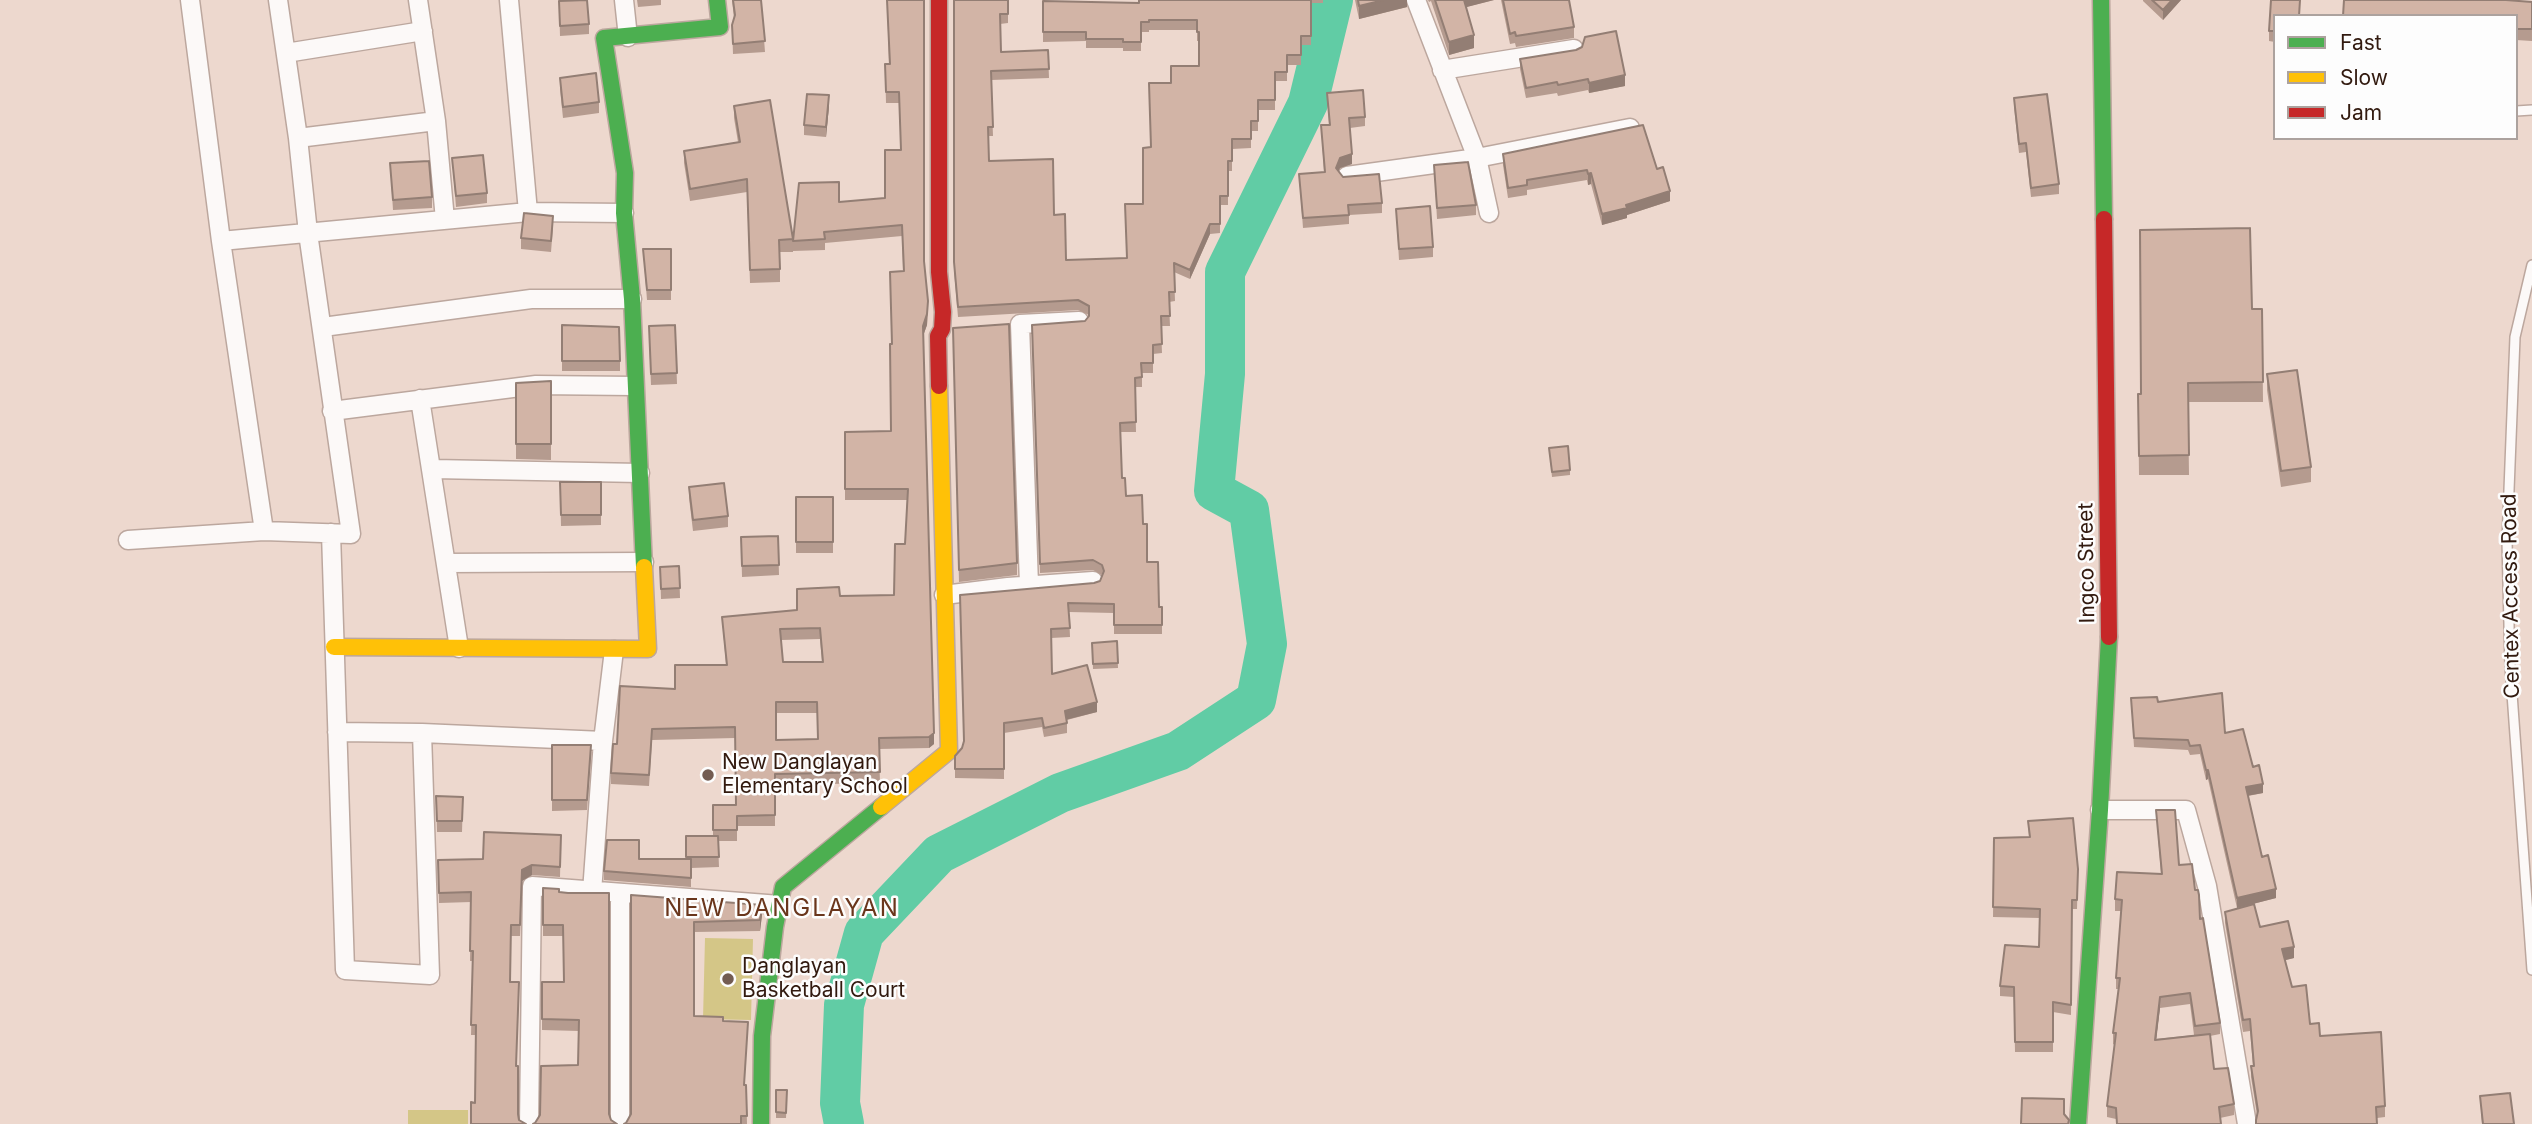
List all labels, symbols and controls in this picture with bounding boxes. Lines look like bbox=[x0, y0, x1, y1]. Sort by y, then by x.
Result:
legend bbox=[2273, 14, 2518, 140]
text: Fast bbox=[2340, 30, 2382, 55]
text: Slow bbox=[2340, 65, 2388, 90]
text: Jam bbox=[2340, 100, 2382, 125]
street label: Centex Access Road bbox=[2497, 493, 2525, 699]
street label: Ingco Street bbox=[2073, 502, 2101, 624]
place label: New Danglayan Elementary School bbox=[722, 750, 908, 800]
marker: New Danglayan Elementary School bbox=[700, 767, 716, 783]
district label: NEW DANGLAYAN bbox=[666, 895, 898, 923]
place label: Danglayan Basketball Court bbox=[742, 954, 905, 1004]
marker: Danglayan Basketball Court bbox=[720, 971, 736, 987]

